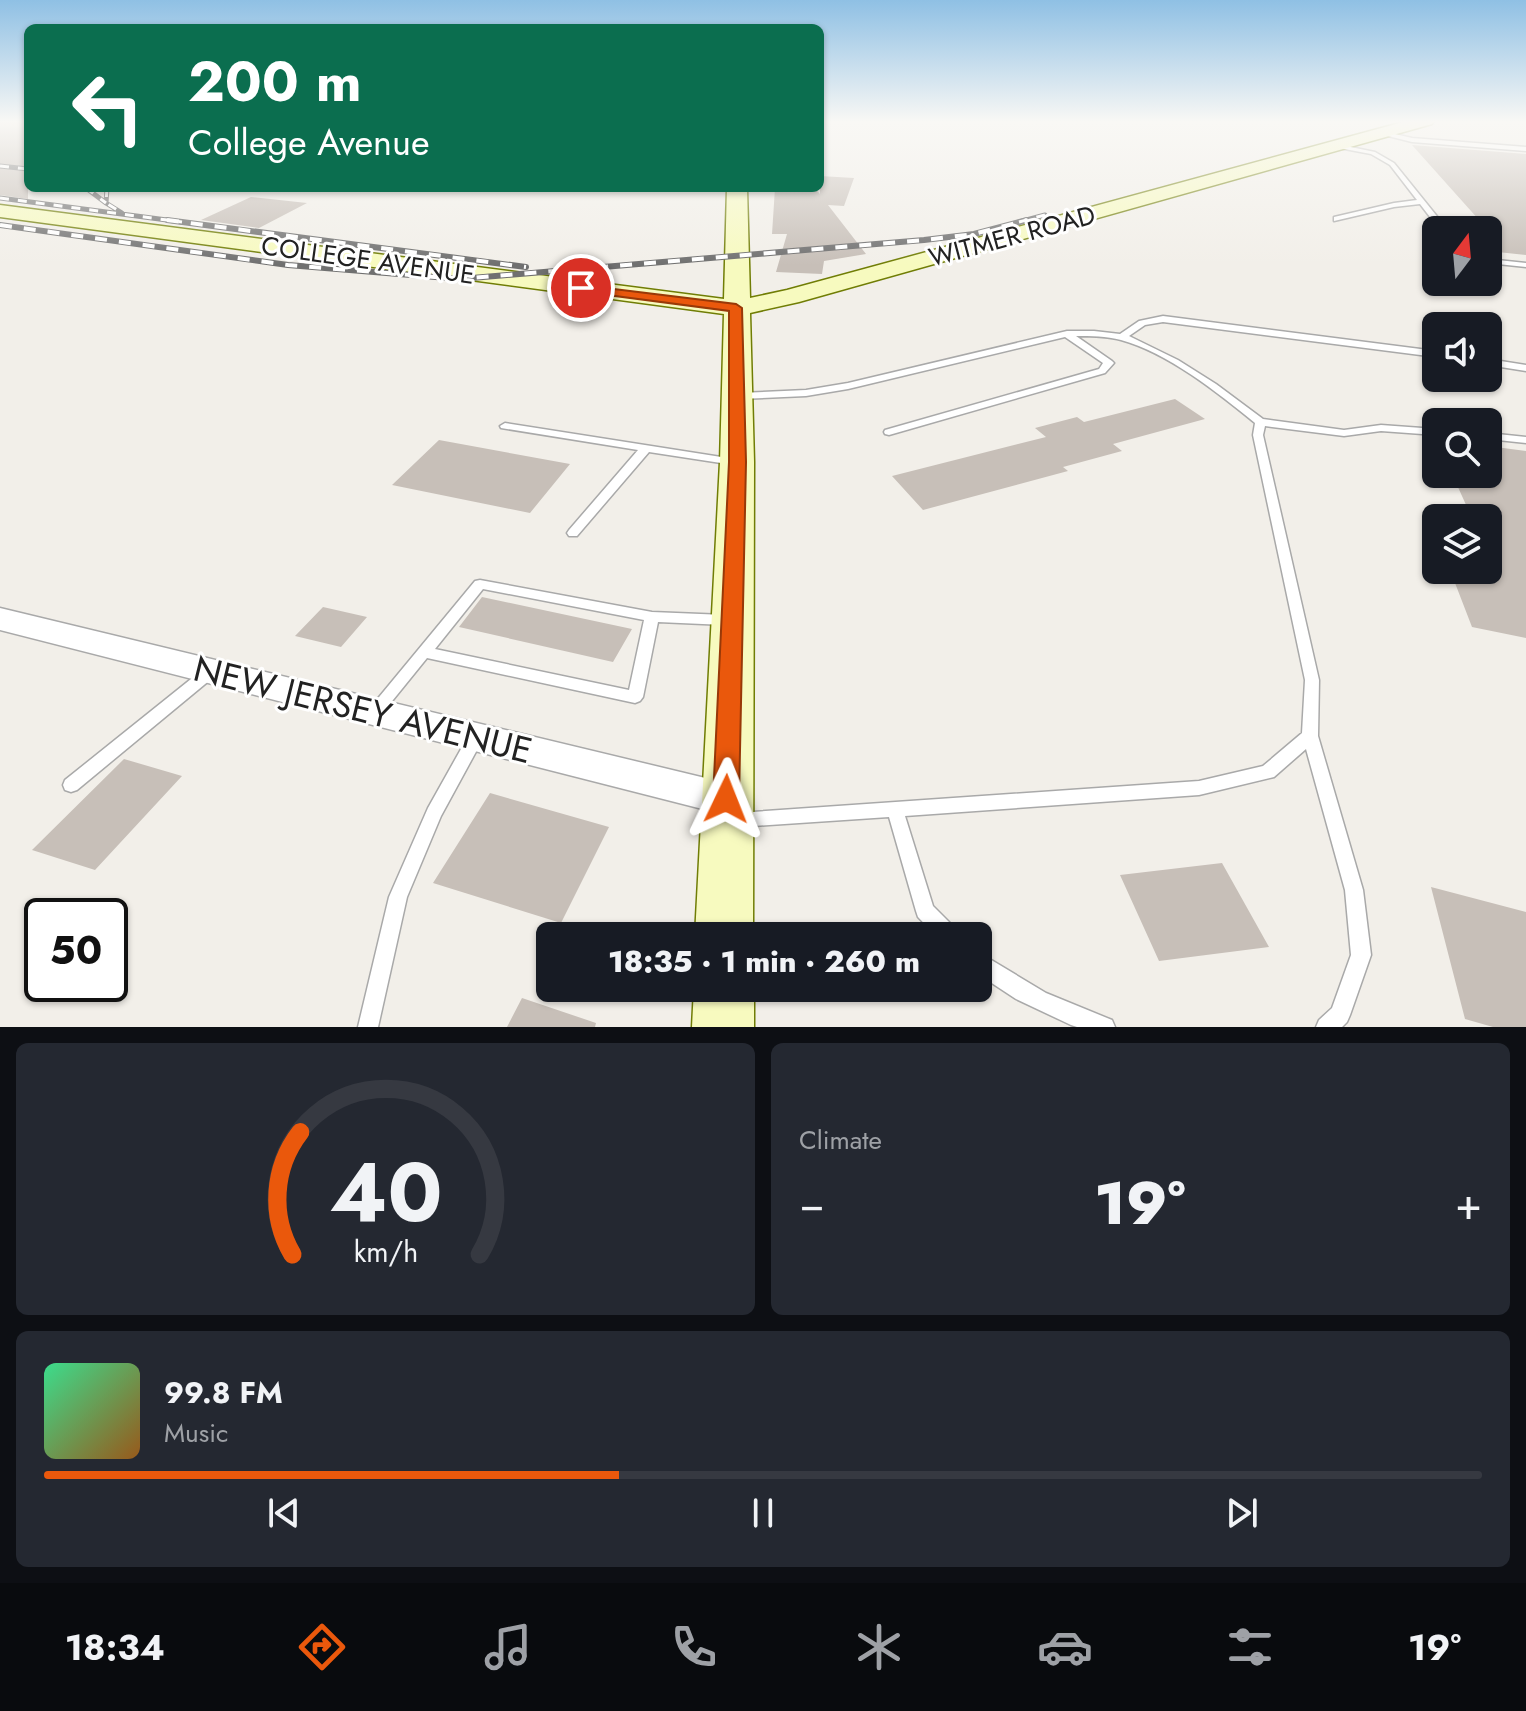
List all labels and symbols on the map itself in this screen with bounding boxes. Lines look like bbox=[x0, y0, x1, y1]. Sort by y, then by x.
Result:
street label: WITMER ROAD bbox=[924, 196, 1100, 276]
north arrow bbox=[1422, 216, 1502, 296]
street label: COLLEGE AVENUE bbox=[259, 226, 477, 294]
pin bbox=[547, 254, 615, 322]
street label: NEW JERSEY AVENUE bbox=[188, 642, 538, 776]
position arrow bbox=[684, 757, 768, 841]
speed limit sign: 50 bbox=[24, 898, 128, 1002]

